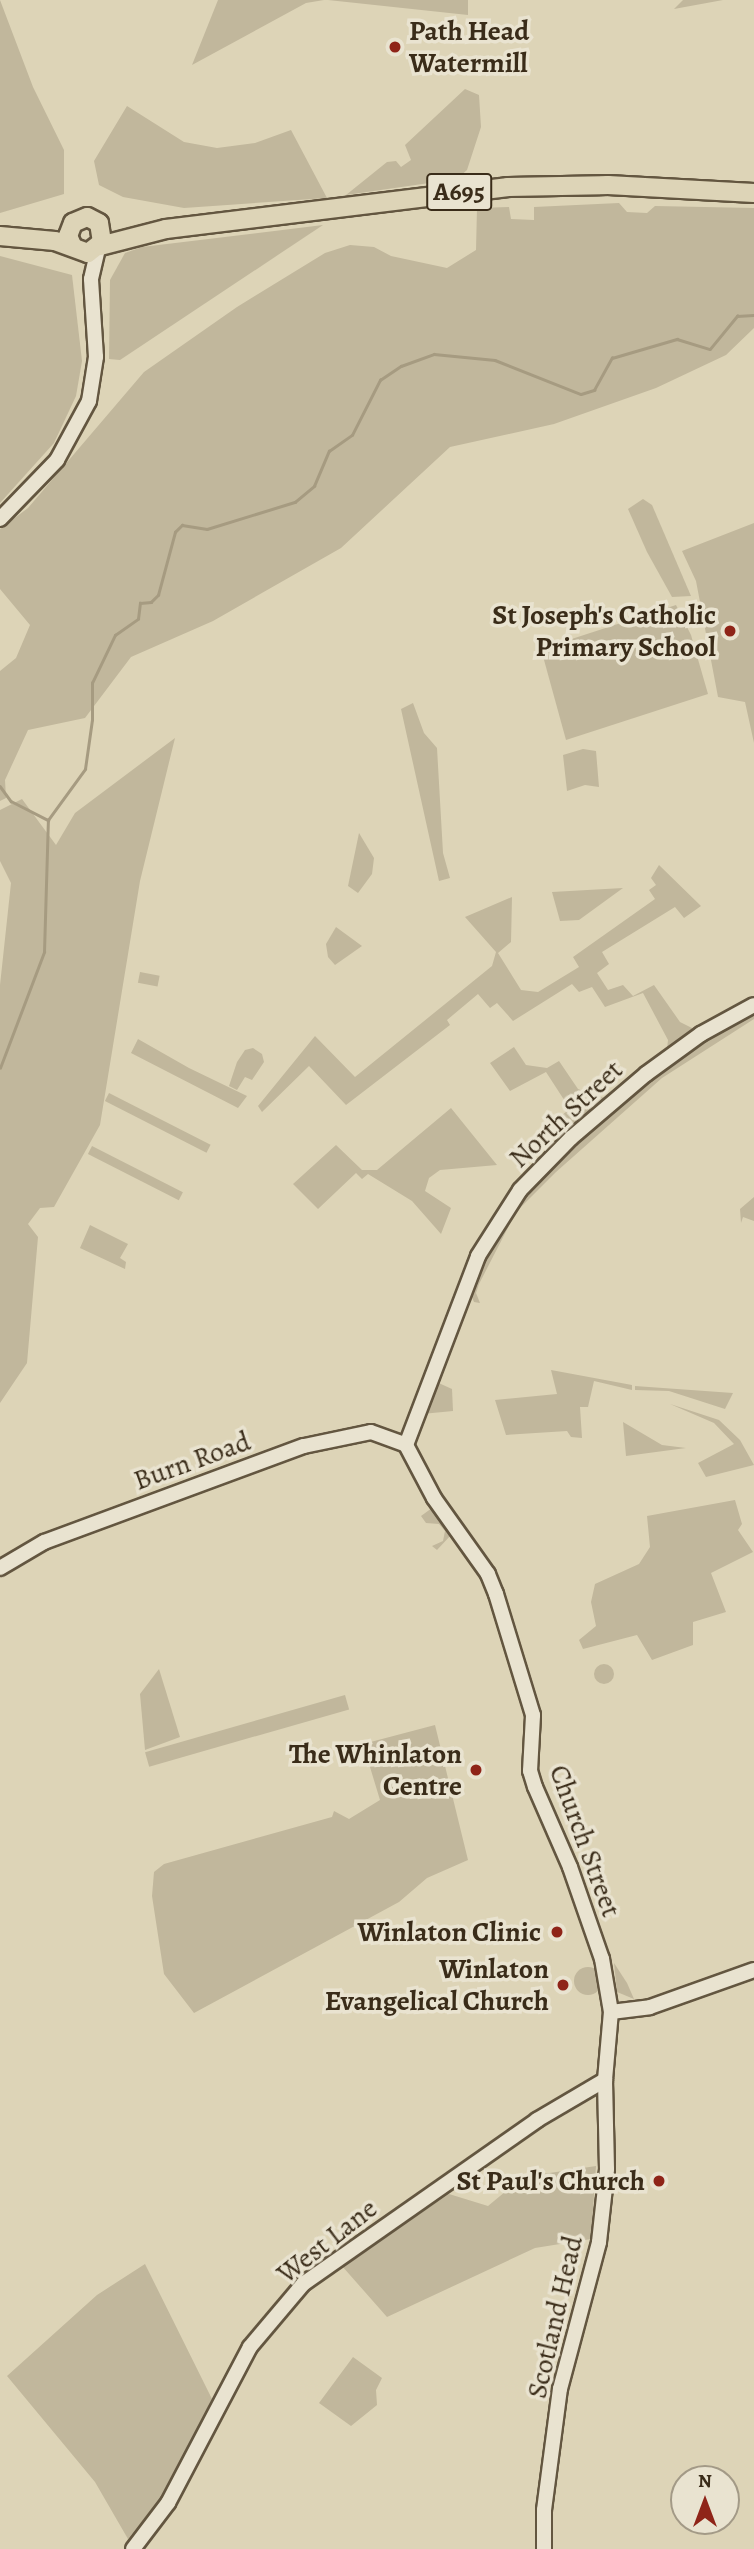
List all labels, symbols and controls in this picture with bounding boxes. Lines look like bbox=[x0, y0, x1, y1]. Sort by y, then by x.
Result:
place label: Path Head Watermill bbox=[409, 14, 529, 80]
marker: Path Head Watermill bbox=[387, 39, 403, 55]
road number: A695 bbox=[426, 169, 492, 214]
place label: St Joseph's Catholic Primary School bbox=[492, 598, 716, 664]
marker: St Joseph's Catholic Primary School bbox=[722, 623, 738, 639]
street label: North Street bbox=[502, 1053, 630, 1175]
street label: Burn Road bbox=[129, 1424, 255, 1498]
place label: The Whinlaton Centre bbox=[289, 1737, 462, 1803]
street label: Church Street bbox=[542, 1760, 628, 1922]
marker: The Whinlaton Centre bbox=[468, 1762, 484, 1778]
place label: Winlaton Clinic bbox=[357, 1915, 541, 1949]
marker: Winlaton Clinic bbox=[547, 1922, 567, 1942]
place label: Winlaton Evangelical Church bbox=[325, 1952, 549, 2018]
marker: Winlaton Evangelical Church bbox=[555, 1977, 571, 1993]
place label: St Paul's Church bbox=[457, 2164, 645, 2198]
marker: St Paul's Church bbox=[651, 2173, 667, 2189]
street label: West Lane bbox=[270, 2192, 384, 2290]
street label: Scotland Head bbox=[520, 2232, 590, 2402]
north arrow bbox=[670, 2465, 740, 2535]
text: N bbox=[698, 2468, 712, 2494]

